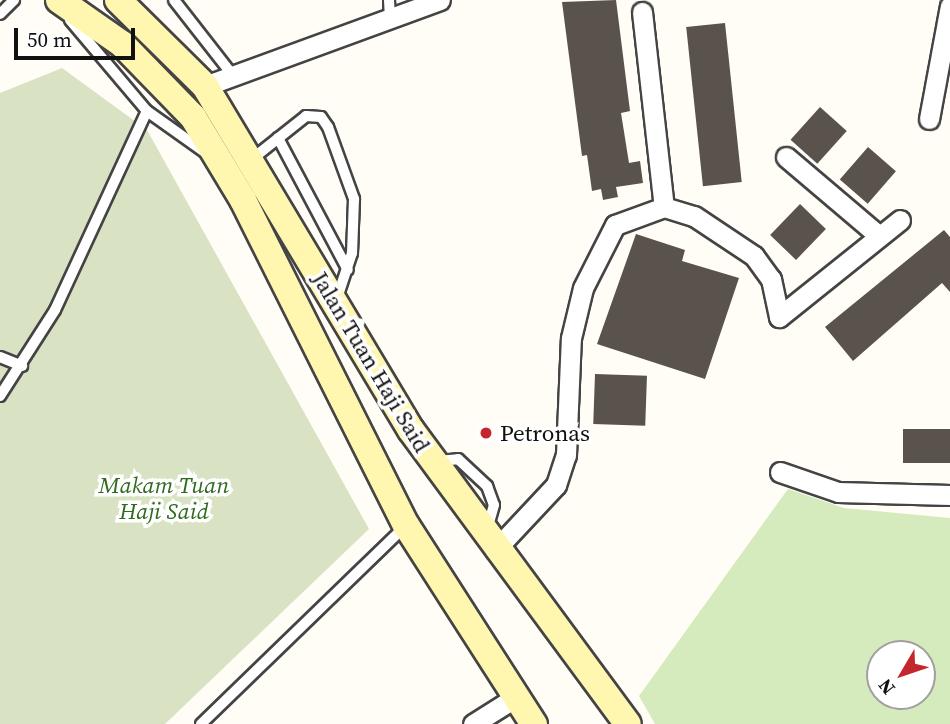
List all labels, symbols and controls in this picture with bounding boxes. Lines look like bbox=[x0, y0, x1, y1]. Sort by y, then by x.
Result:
scale bar bbox=[18, 14, 138, 58]
text: 50 m bbox=[27, 25, 72, 54]
street label: Jalan Tuan Haji Said bbox=[306, 267, 436, 457]
place label: Petronas bbox=[500, 419, 590, 447]
marker: Petronas bbox=[478, 425, 494, 441]
park label: Makam Tuan Haji Said bbox=[99, 471, 229, 525]
north arrow bbox=[866, 640, 936, 710]
text: N bbox=[872, 673, 901, 701]

